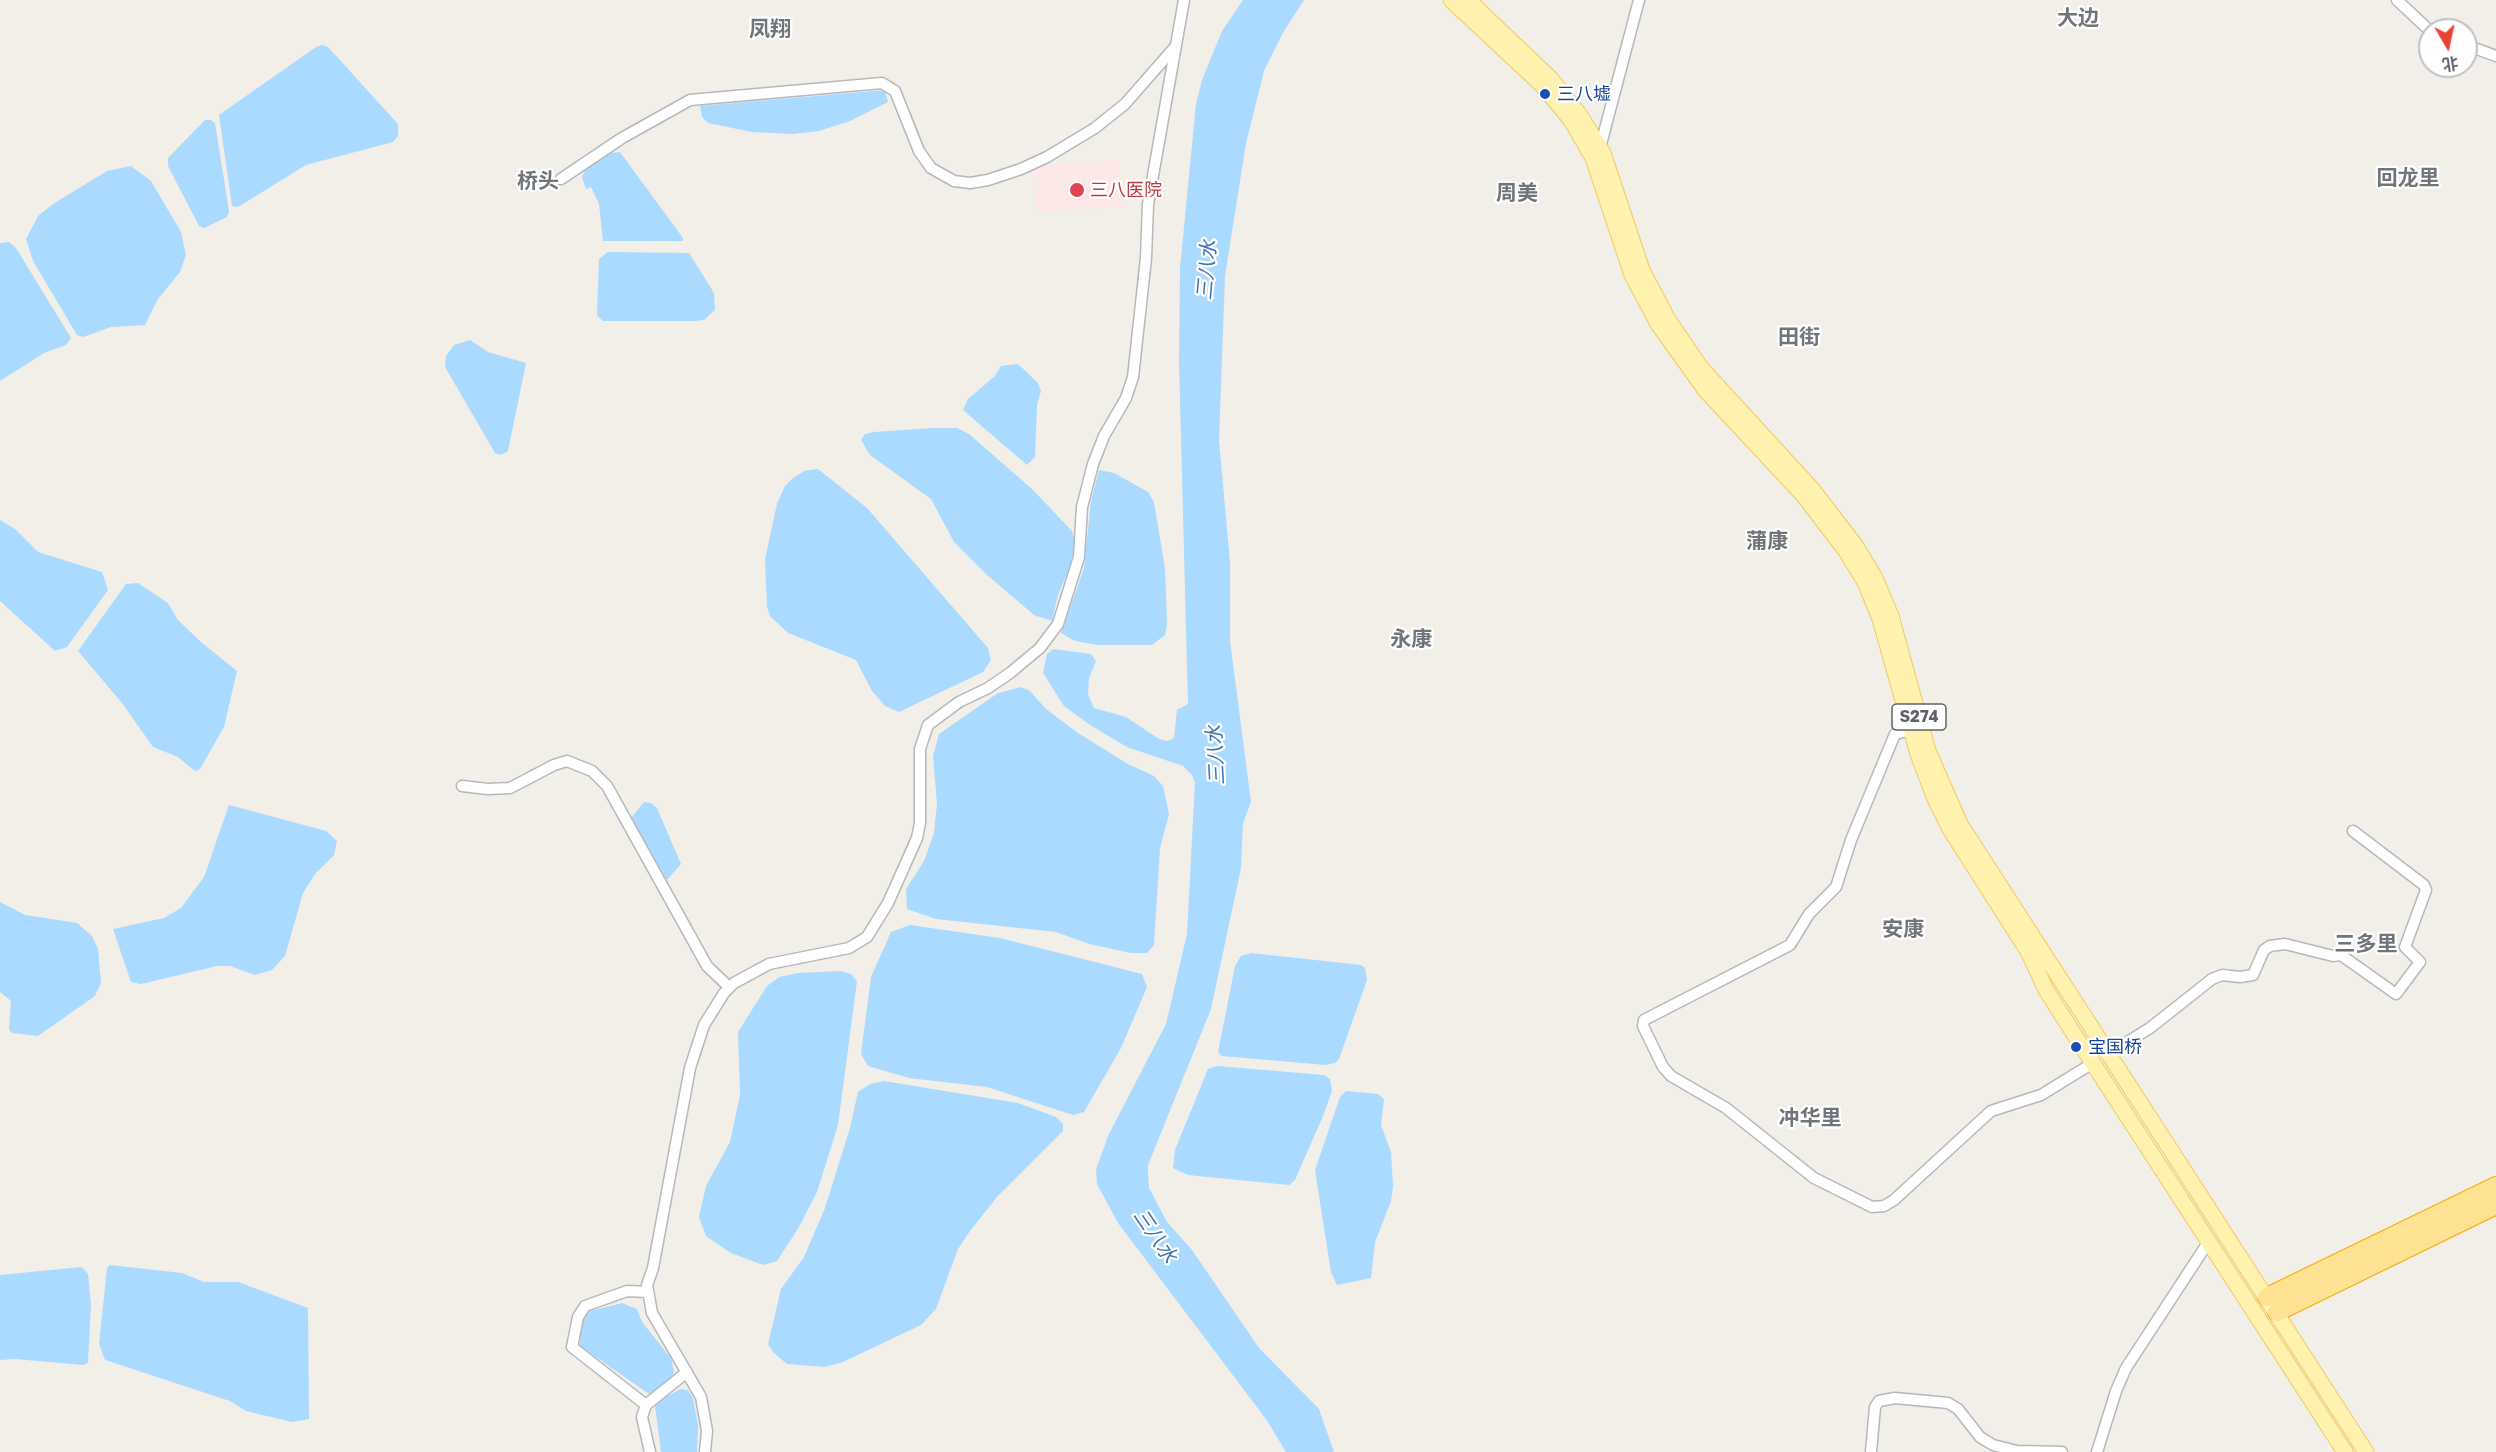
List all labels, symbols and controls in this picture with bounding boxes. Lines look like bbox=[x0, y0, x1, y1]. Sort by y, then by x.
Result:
district label: 大边 bbox=[2057, 5, 2099, 31]
district label: 凤翔 bbox=[749, 16, 791, 42]
north arrow bbox=[2418, 18, 2478, 78]
text: 北 bbox=[2441, 53, 2460, 75]
place label: 三八墟 bbox=[1557, 83, 1611, 105]
marker: 三八墟 bbox=[1538, 87, 1552, 101]
district label: 回龙里 bbox=[2377, 165, 2439, 191]
district label: 桥头 bbox=[517, 168, 559, 194]
place label: 三八医院 bbox=[1090, 179, 1162, 201]
district label: 周美 bbox=[1496, 180, 1538, 206]
marker: 三八医院 bbox=[1068, 181, 1086, 199]
water label: 三八水 bbox=[1192, 239, 1222, 301]
district label: 田街 bbox=[1778, 324, 1820, 350]
district label: 蒲康 bbox=[1746, 528, 1788, 554]
district label: 永康 bbox=[1390, 626, 1432, 652]
road number: S274 bbox=[1892, 704, 1946, 730]
water label: 三八水 bbox=[1202, 724, 1230, 786]
district label: 安康 bbox=[1882, 916, 1924, 942]
district label: 三多里 bbox=[2335, 931, 2397, 957]
place label: 宝国桥 bbox=[2088, 1036, 2142, 1058]
marker: 宝国桥 bbox=[2069, 1040, 2083, 1054]
district label: 冲华里 bbox=[1779, 1105, 1841, 1131]
water label: 三八水 bbox=[1128, 1204, 1182, 1268]

